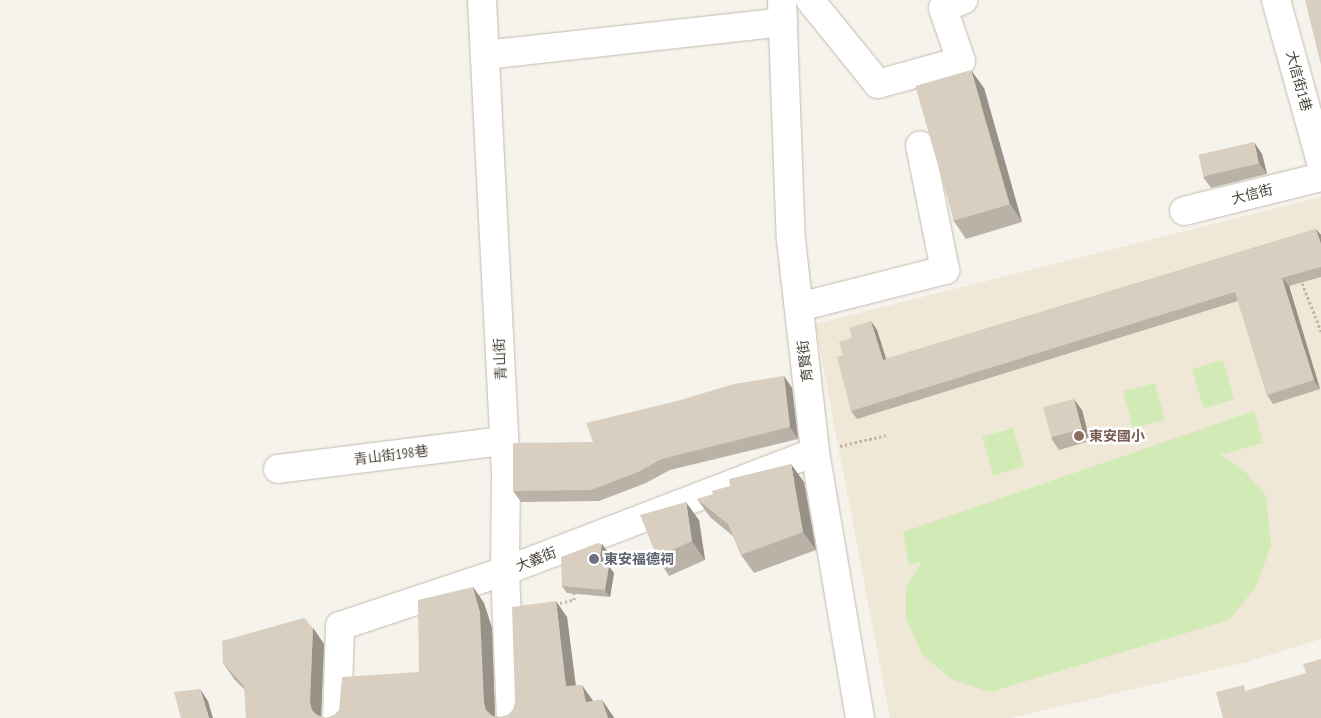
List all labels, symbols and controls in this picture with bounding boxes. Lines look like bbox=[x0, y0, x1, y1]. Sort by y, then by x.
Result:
street label: 大信街1巷 bbox=[1283, 49, 1315, 113]
street label: 大信街 bbox=[1230, 181, 1274, 207]
street label: 青山街 bbox=[491, 338, 509, 380]
street label: 育賢街 bbox=[794, 339, 816, 383]
place label: 東安國小 bbox=[1089, 428, 1145, 444]
marker: 東安國小 bbox=[1073, 430, 1085, 442]
street label: 青山街198巷 bbox=[353, 442, 429, 468]
street label: 大義街 bbox=[513, 544, 559, 574]
place label: 東安福德祠 bbox=[604, 551, 674, 567]
marker: 東安福德祠 bbox=[588, 553, 600, 565]

